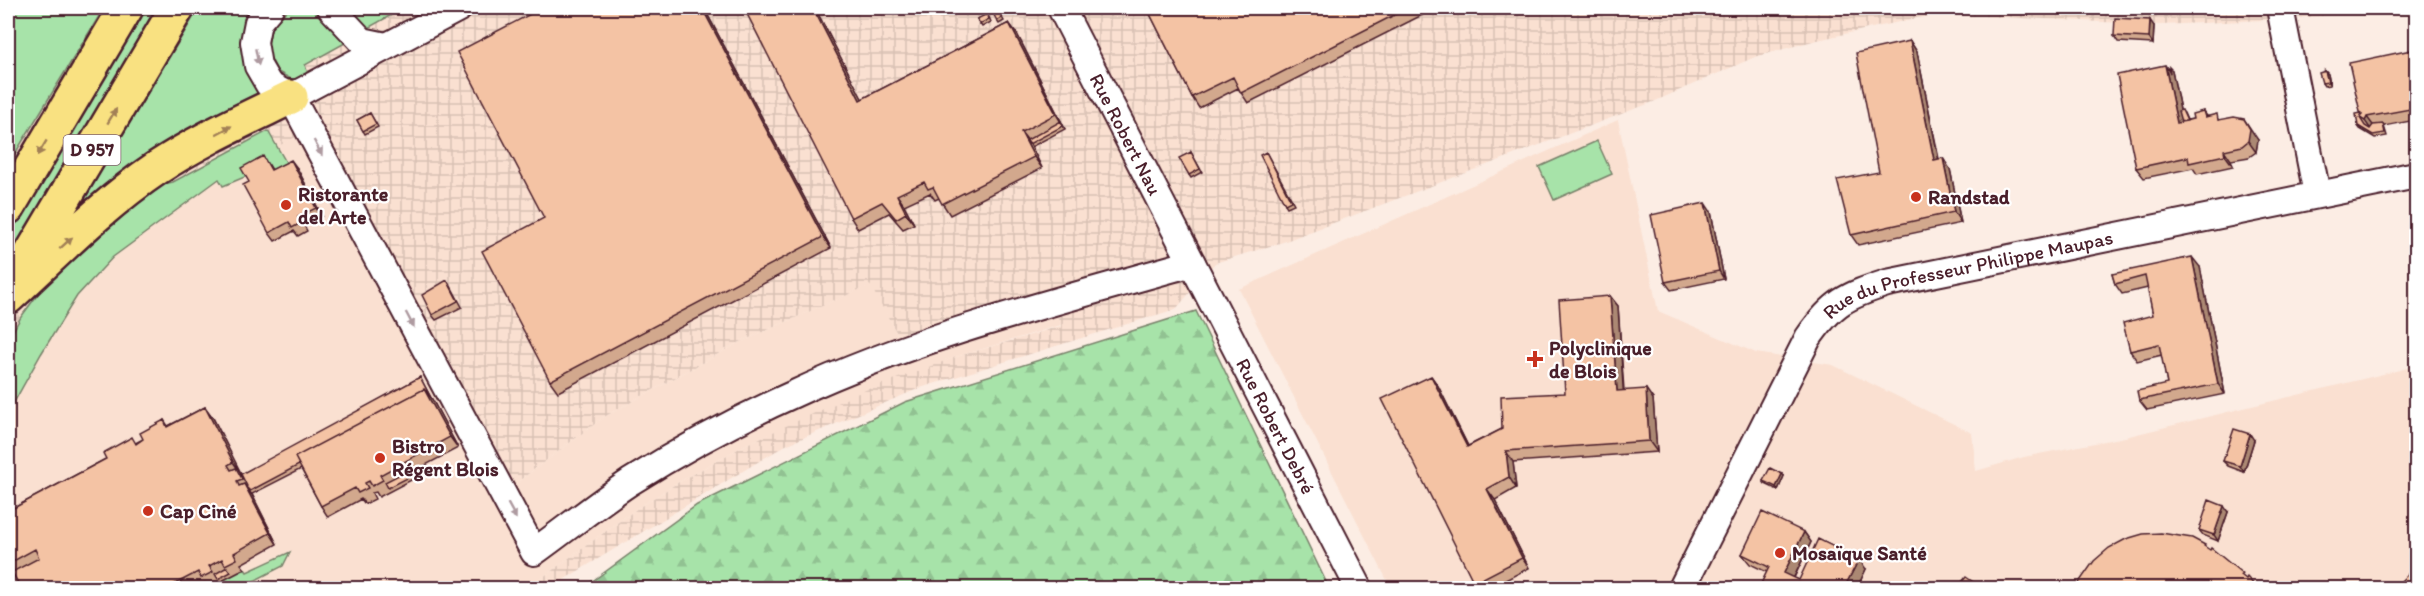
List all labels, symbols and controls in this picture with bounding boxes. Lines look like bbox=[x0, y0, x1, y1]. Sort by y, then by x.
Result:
one-way arrow bbox=[253, 48, 262, 67]
street label: Rue Robert Nau bbox=[1085, 69, 1167, 199]
one-way arrow bbox=[107, 108, 118, 124]
one-way arrow bbox=[215, 126, 233, 136]
road number: D 957 bbox=[64, 135, 121, 165]
one-way arrow bbox=[37, 140, 48, 156]
one-way arrow bbox=[313, 140, 323, 157]
place label: Ristorante del Arte bbox=[298, 182, 389, 229]
place label: Randstad bbox=[1928, 185, 2010, 209]
marker: Randstad bbox=[1909, 190, 1923, 204]
marker: Ristorante del Arte bbox=[279, 198, 293, 212]
street label: Rue du Professeur Philippe Maupas bbox=[1818, 225, 2115, 324]
one-way arrow bbox=[59, 237, 73, 251]
one-way arrow bbox=[405, 312, 415, 329]
place label: Polyclinique de Blois bbox=[1549, 336, 1652, 383]
marker: Polyclinique de Blois bbox=[1526, 350, 1544, 368]
street label: Rue Robert Debré bbox=[1231, 354, 1321, 498]
place label: Bistro Régent Blois bbox=[392, 434, 499, 482]
marker: Bistro Régent Blois bbox=[373, 451, 387, 465]
place label: Cap Ciné bbox=[160, 499, 237, 524]
one-way arrow bbox=[507, 503, 517, 520]
marker: Cap Ciné bbox=[141, 504, 155, 518]
place label: Mosaïque Santé bbox=[1792, 541, 1927, 566]
marker: Mosaïque Santé bbox=[1773, 546, 1787, 560]

